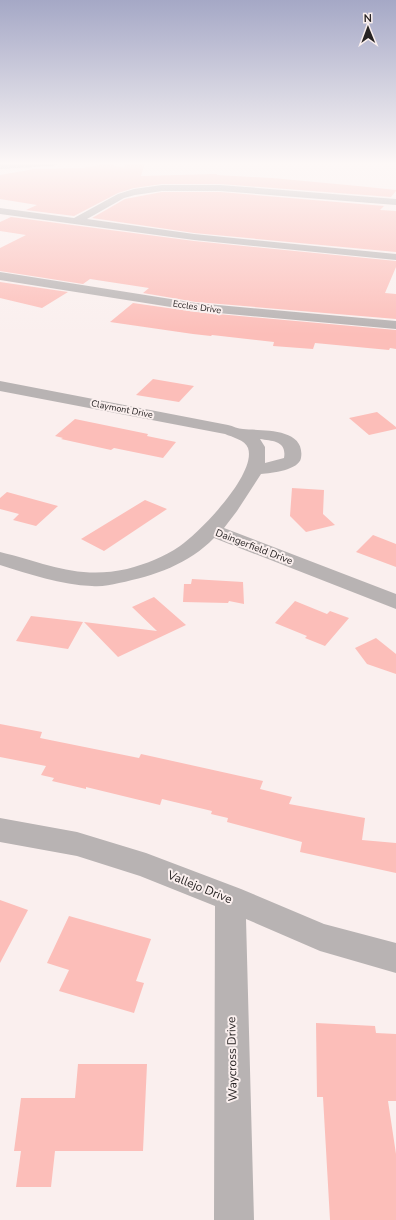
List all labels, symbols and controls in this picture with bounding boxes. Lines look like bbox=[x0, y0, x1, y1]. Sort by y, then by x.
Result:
north arrow bbox=[348, 8, 388, 48]
text: N bbox=[364, 11, 372, 26]
street label: Eccles Drive bbox=[172, 298, 222, 316]
street label: Claymont Drive bbox=[90, 397, 154, 421]
street label: Daingerfield Drive bbox=[213, 526, 295, 568]
street label: Vallejo Drive bbox=[164, 866, 235, 907]
street label: Waycross Drive bbox=[223, 1017, 241, 1101]

